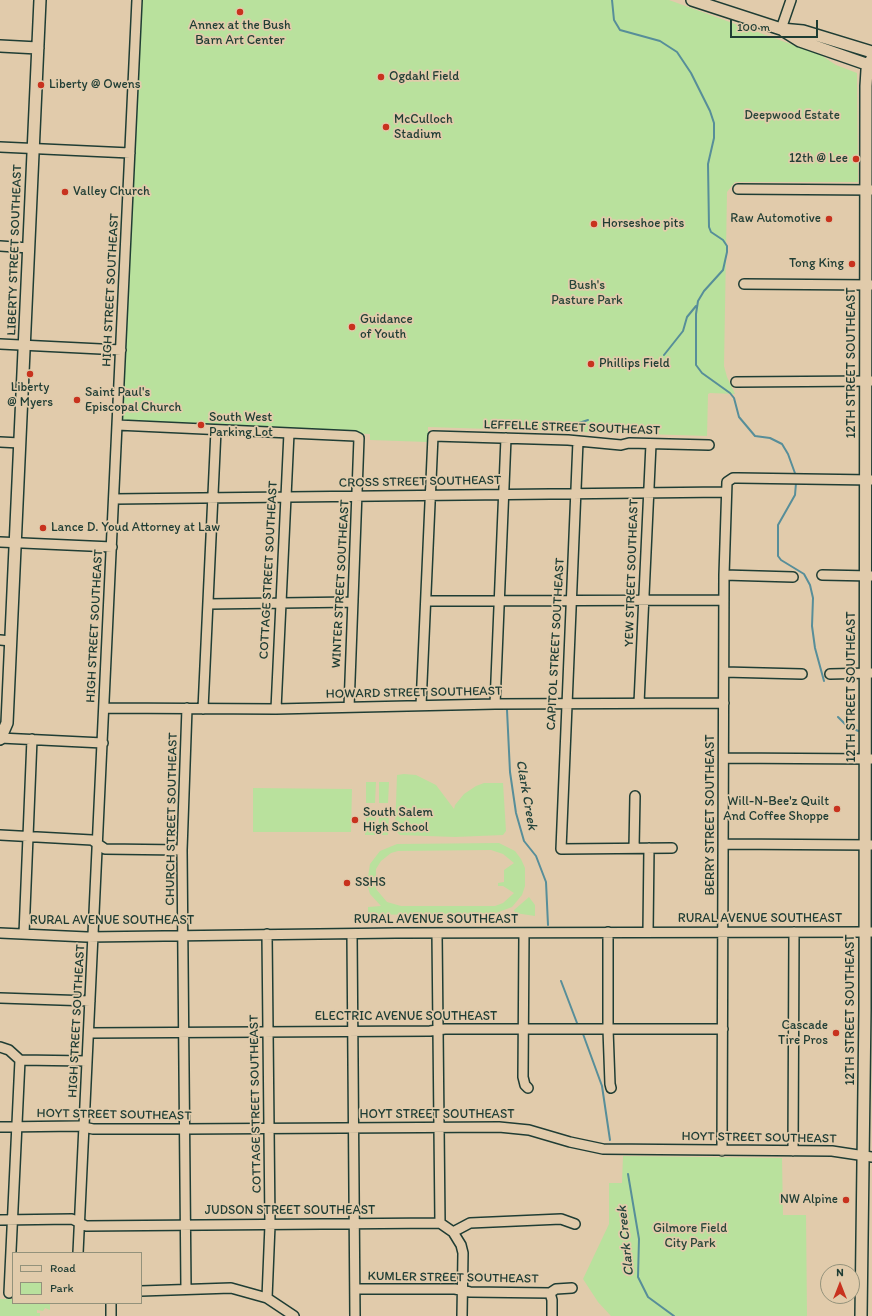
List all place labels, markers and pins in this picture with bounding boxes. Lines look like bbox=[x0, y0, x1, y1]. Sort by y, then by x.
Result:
marker: Annex at the Bush Barn Art Center bbox=[235, 7, 245, 17]
place label: Annex at the Bush Barn Art Center bbox=[189, 18, 291, 49]
place label: Ogdahl Field bbox=[389, 69, 459, 85]
marker: Ogdahl Field bbox=[376, 72, 386, 82]
place label: Liberty @ Owens bbox=[49, 77, 141, 93]
marker: Liberty @ Owens bbox=[36, 80, 46, 90]
place label: McCulloch Stadium bbox=[394, 112, 453, 143]
marker: McCulloch Stadium bbox=[381, 122, 391, 132]
place label: 12th @ Lee bbox=[789, 151, 848, 167]
marker: 12th @ Lee bbox=[851, 154, 861, 164]
place label: Valley Church bbox=[73, 184, 150, 200]
marker: Valley Church bbox=[60, 187, 70, 197]
place label: Raw Automotive bbox=[730, 211, 821, 227]
marker: Raw Automotive bbox=[824, 214, 834, 224]
place label: Horseshoe pits bbox=[602, 216, 684, 232]
marker: Horseshoe pits bbox=[589, 219, 599, 229]
place label: Tong King bbox=[789, 256, 844, 272]
marker: Tong King bbox=[847, 259, 857, 269]
place label: Guidance of Youth bbox=[360, 312, 413, 343]
marker: Guidance of Youth bbox=[347, 322, 357, 332]
place label: Phillips Field bbox=[599, 356, 670, 372]
marker: Phillips Field bbox=[586, 359, 596, 369]
marker: Liberty @ Myers bbox=[25, 369, 35, 379]
place label: Liberty @ Myers bbox=[7, 380, 53, 411]
place label: Saint Paul's Episcopal Church bbox=[85, 385, 182, 416]
marker: Saint Paul's Episcopal Church bbox=[72, 395, 82, 405]
place label: South West Parking Lot bbox=[209, 410, 273, 441]
marker: South West Parking Lot bbox=[196, 420, 206, 430]
place label: Lance D. Youd Attorney at Law bbox=[51, 520, 220, 536]
marker: Lance D. Youd Attorney at Law bbox=[38, 523, 48, 533]
place label: Will-N-Bee'z Quilt And Coffee Shoppe bbox=[723, 794, 829, 825]
marker: Will-N-Bee'z Quilt And Coffee Shoppe bbox=[832, 804, 842, 814]
place label: South Salem High School bbox=[363, 805, 433, 836]
marker: South Salem High School bbox=[350, 815, 360, 825]
place label: SSHS bbox=[355, 875, 386, 891]
marker: SSHS bbox=[342, 878, 352, 888]
place label: Cascade Tire Pros bbox=[778, 1018, 828, 1049]
marker: Cascade Tire Pros bbox=[831, 1028, 841, 1038]
place label: NW Alpine bbox=[780, 1192, 838, 1208]
marker: NW Alpine bbox=[841, 1195, 851, 1205]

